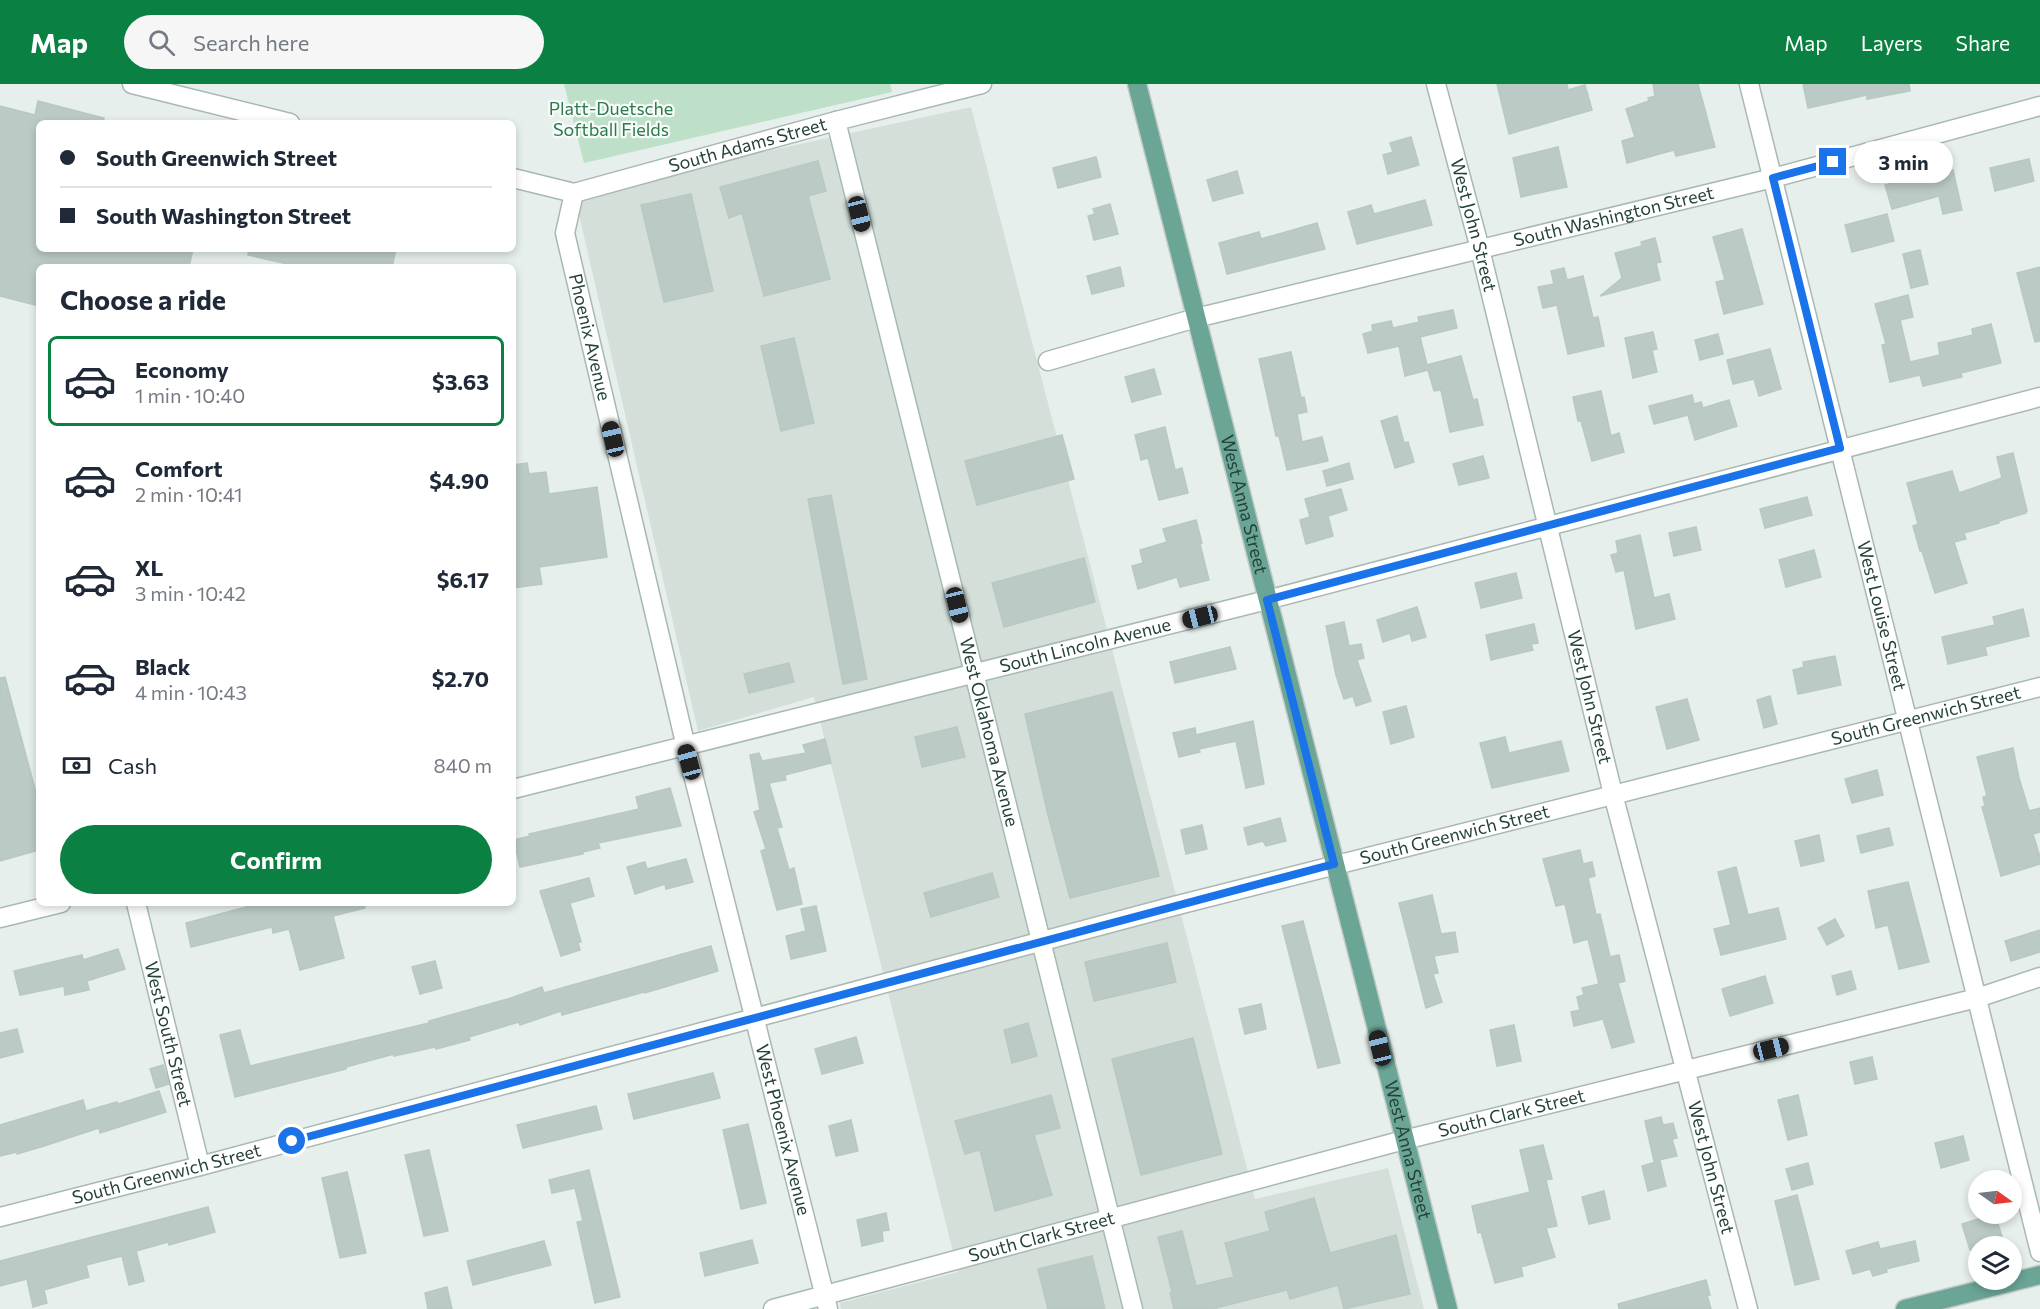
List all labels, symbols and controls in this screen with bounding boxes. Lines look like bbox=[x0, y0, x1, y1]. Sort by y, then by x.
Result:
search box bbox=[124, 15, 544, 69]
text: Map bbox=[30, 25, 88, 59]
icon: search bbox=[145, 26, 178, 59]
text: Search here bbox=[193, 29, 309, 56]
text: Map bbox=[1784, 30, 1828, 55]
text: Layers bbox=[1861, 30, 1923, 55]
text: Share bbox=[1956, 30, 2010, 55]
park label: Platt-Duetsche Softball Fields bbox=[549, 97, 673, 140]
street label: South Adams Street bbox=[666, 112, 829, 176]
callout: 3 min bbox=[1854, 141, 1953, 183]
text: South Greenwich Street bbox=[96, 144, 337, 171]
route end bbox=[1819, 148, 1846, 175]
text: 3 min bbox=[1878, 150, 1929, 174]
street label: West John Street bbox=[1446, 156, 1502, 294]
street label: South Washington Street bbox=[1511, 181, 1716, 251]
car bbox=[846, 194, 872, 234]
text: South Washington Street bbox=[96, 202, 351, 229]
street label: Phoenix Avenue bbox=[565, 271, 616, 403]
text: Choose a ride bbox=[60, 283, 226, 316]
icon: car bbox=[63, 354, 117, 408]
text: Economy bbox=[135, 356, 229, 383]
text: $3.63 bbox=[432, 368, 489, 395]
text: 1 min · 10:40 bbox=[135, 383, 245, 407]
car bbox=[600, 419, 626, 459]
street label: West Anna Street bbox=[1217, 433, 1273, 576]
icon: car bbox=[63, 453, 117, 507]
text: Comfort bbox=[135, 455, 223, 482]
text: $4.90 bbox=[429, 467, 489, 494]
text: 2 min · 10:41 bbox=[135, 482, 243, 506]
street label: West Louise Street bbox=[1853, 538, 1912, 693]
icon: car bbox=[63, 552, 117, 606]
text: XL bbox=[135, 554, 163, 581]
text: $6.17 bbox=[437, 566, 489, 593]
text: 3 min · 10:42 bbox=[135, 581, 246, 605]
car bbox=[944, 585, 970, 625]
car bbox=[1180, 604, 1220, 630]
street label: South Lincoln Avenue bbox=[997, 613, 1173, 677]
street label: West John Street bbox=[1563, 628, 1617, 766]
street label: West Oklahoma Avenue bbox=[956, 635, 1024, 829]
icon: car bbox=[63, 651, 117, 705]
text: Black bbox=[135, 653, 190, 680]
text: $2.70 bbox=[432, 665, 489, 692]
text: 4 min · 10:43 bbox=[135, 680, 247, 704]
street label: South Greenwich Street bbox=[1829, 680, 2023, 749]
car bbox=[676, 742, 702, 782]
icon: cash bbox=[60, 749, 93, 782]
text: Cash bbox=[108, 752, 157, 779]
text: 840 m bbox=[434, 753, 492, 777]
street label: South Greenwich Street bbox=[1357, 800, 1551, 869]
button: Confirm bbox=[60, 825, 492, 894]
street label: West South Street bbox=[141, 959, 197, 1109]
car bbox=[1367, 1028, 1393, 1068]
car bbox=[1751, 1036, 1791, 1062]
street label: West Phoenix Avenue bbox=[752, 1042, 816, 1217]
street label: West Anna Street bbox=[1380, 1078, 1437, 1222]
street label: South Clark Street bbox=[1436, 1084, 1587, 1141]
street label: West John Street bbox=[1684, 1098, 1740, 1236]
route start bbox=[278, 1127, 305, 1154]
street label: South Greenwich Street bbox=[69, 1138, 263, 1208]
north arrow bbox=[1968, 1170, 2022, 1224]
map controls bbox=[1968, 1170, 2022, 1290]
street label: South Clark Street bbox=[966, 1206, 1117, 1266]
button: layers bbox=[1968, 1236, 2022, 1290]

